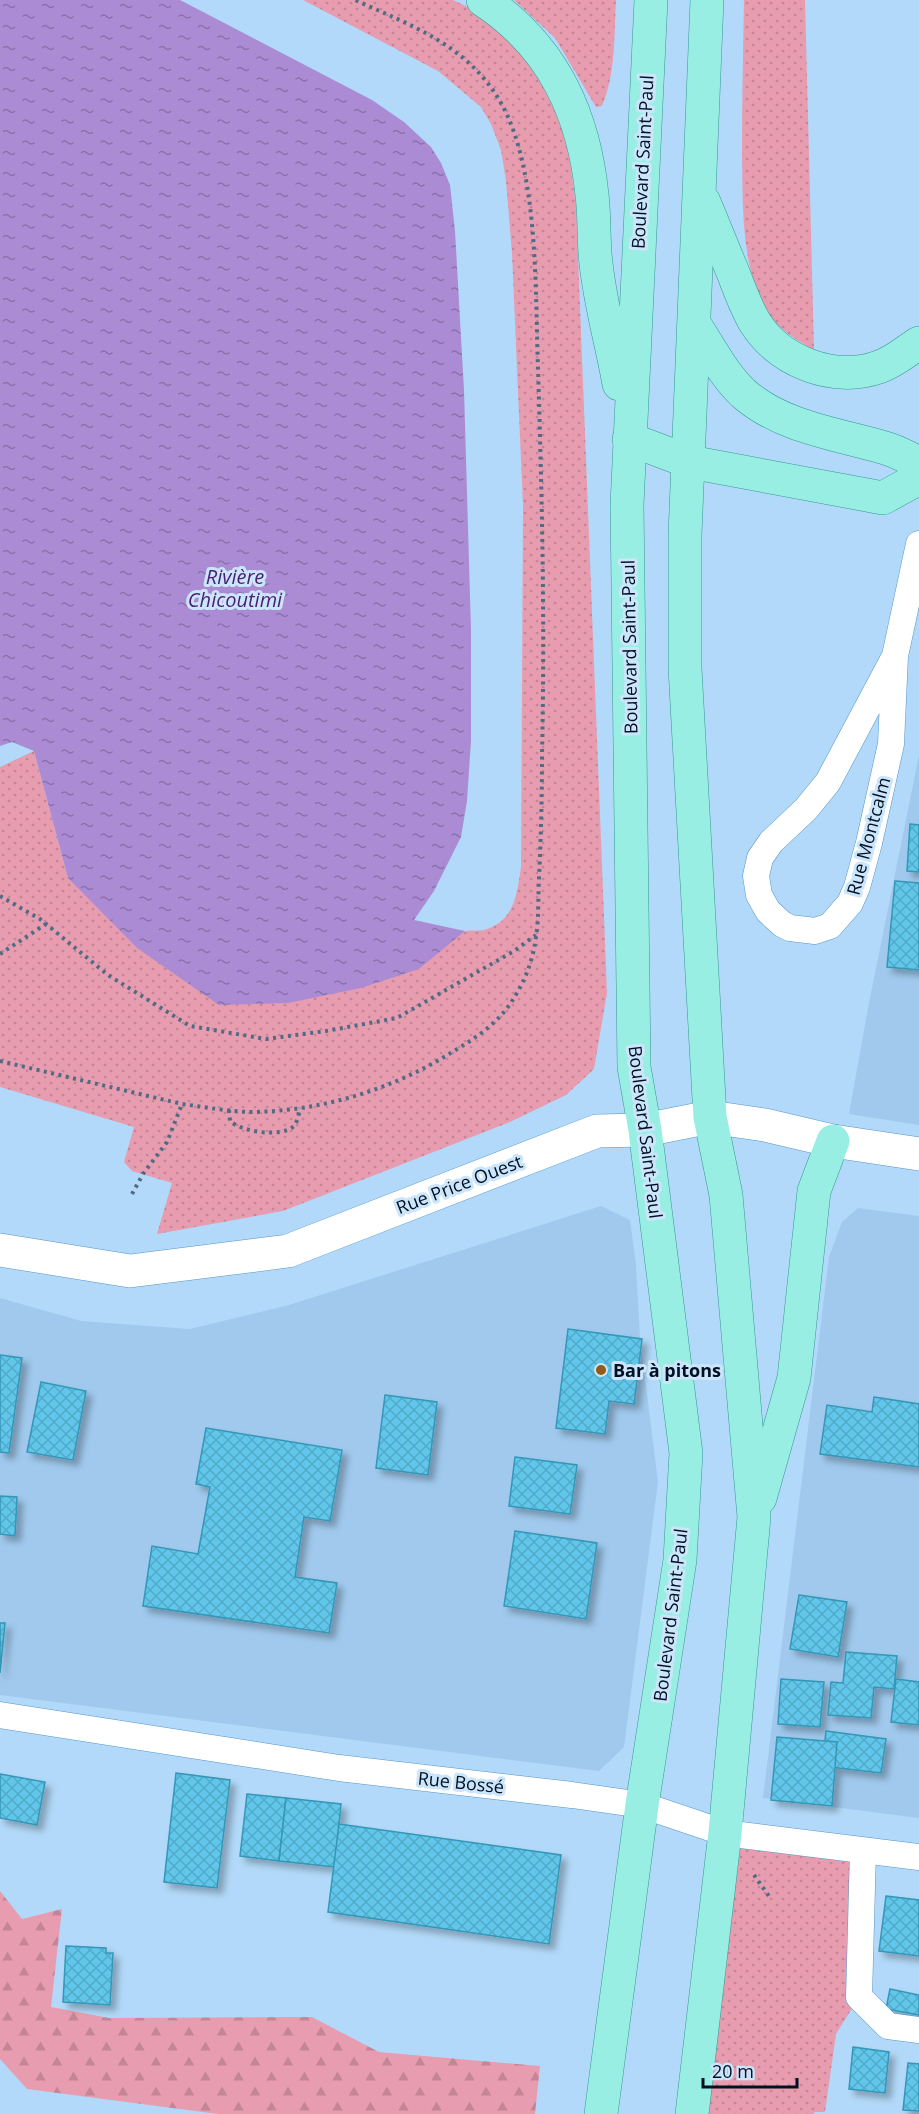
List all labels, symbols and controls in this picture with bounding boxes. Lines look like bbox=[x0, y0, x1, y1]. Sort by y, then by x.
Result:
street label: Boulevard Saint-Paul bbox=[625, 74, 659, 250]
street label: Boulevard Saint-Paul bbox=[615, 560, 643, 734]
water label: Rivière Chicoutimi bbox=[188, 563, 283, 613]
street label: Rue Montcalm bbox=[841, 774, 895, 898]
street label: Boulevard Saint-Paul bbox=[623, 1044, 669, 1220]
street label: Rue Price Ouest bbox=[393, 1149, 525, 1219]
place label: Bar à pitons bbox=[613, 1358, 721, 1382]
marker: Bar à pitons bbox=[594, 1363, 608, 1377]
street label: Boulevard Saint-Paul bbox=[647, 1527, 693, 1703]
street label: Rue Bossé bbox=[417, 1766, 505, 1798]
scale bar bbox=[703, 2051, 798, 2089]
text: 20 m bbox=[712, 2059, 754, 2083]

